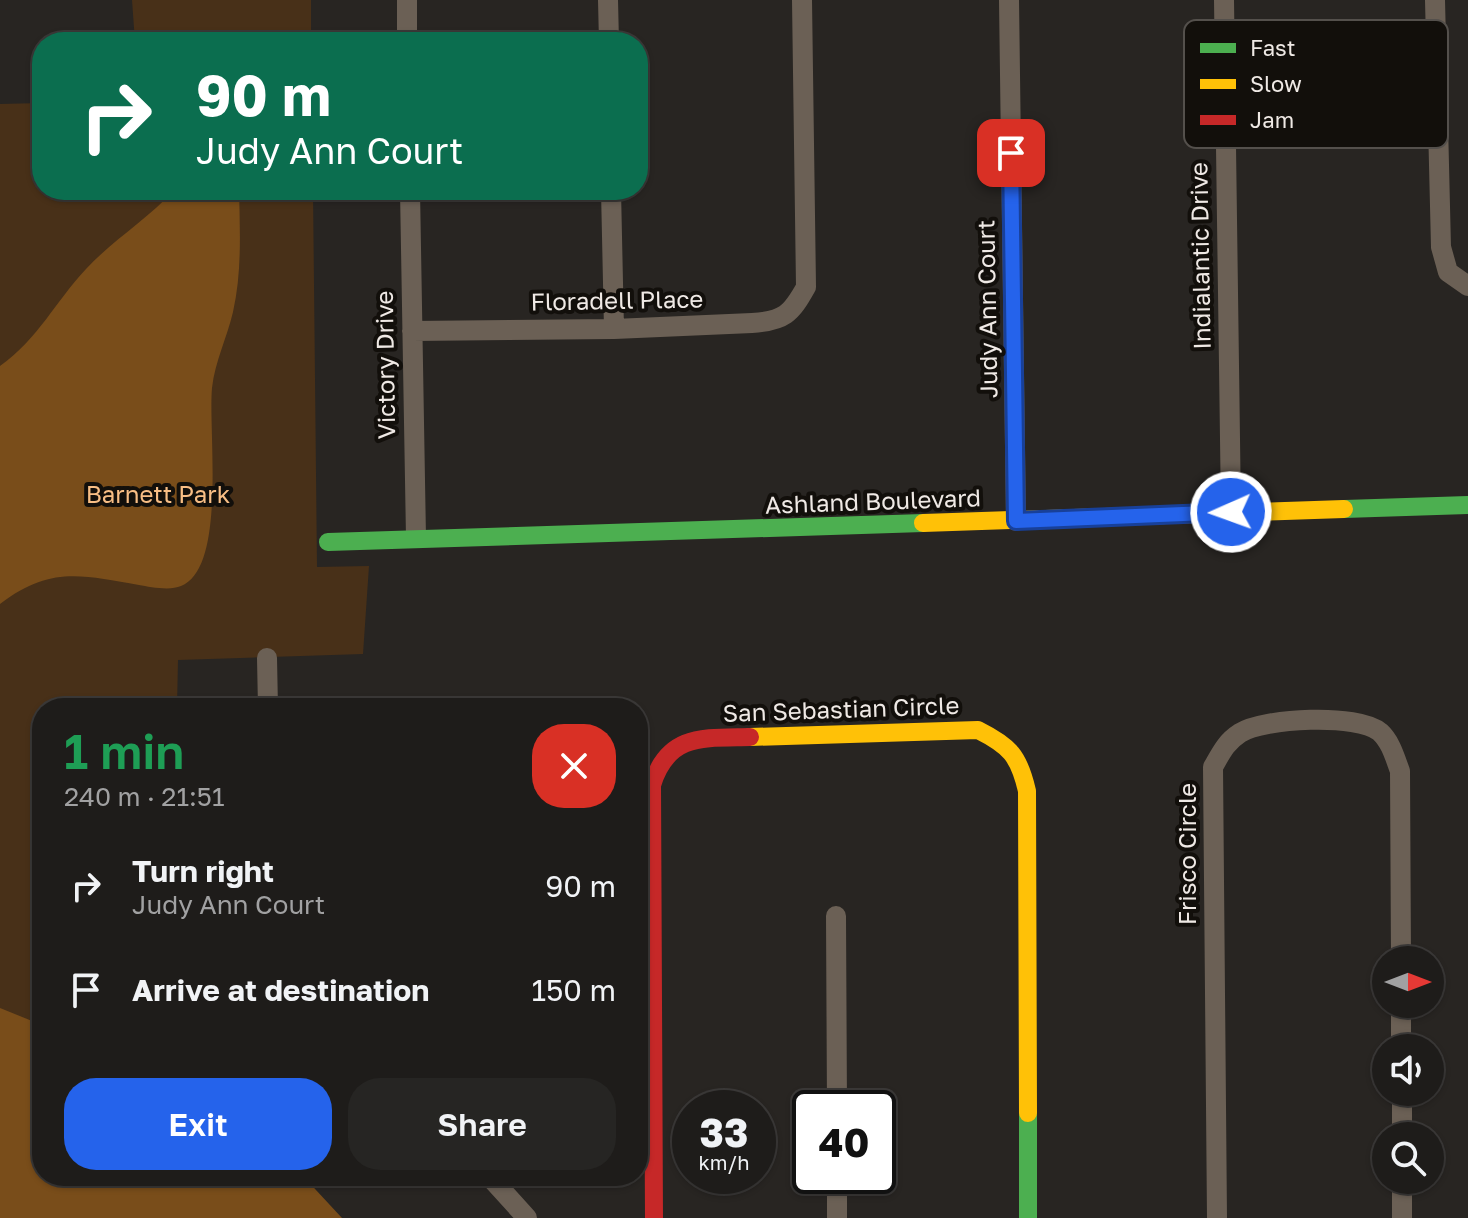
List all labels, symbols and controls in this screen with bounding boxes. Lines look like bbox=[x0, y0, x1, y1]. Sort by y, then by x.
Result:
legend bbox=[1184, 20, 1448, 148]
text: Fast bbox=[1250, 34, 1296, 61]
text: 90 m bbox=[196, 61, 331, 128]
icon: right bbox=[64, 64, 168, 168]
text: Slow bbox=[1250, 70, 1302, 97]
text: Jam bbox=[1250, 106, 1294, 133]
pin bbox=[977, 119, 1045, 187]
text: Judy Ann Court bbox=[196, 129, 463, 172]
icon: arrive bbox=[989, 131, 1033, 175]
street label: Indialantic Drive bbox=[1183, 162, 1216, 350]
street label: Judy Ann Court bbox=[970, 220, 1003, 398]
street label: Floradell Place bbox=[530, 283, 704, 316]
street label: Victory Drive bbox=[369, 290, 400, 440]
position arrow bbox=[1189, 470, 1273, 554]
park label: Barnett Park bbox=[86, 479, 230, 508]
street label: Ashland Boulevard bbox=[764, 482, 982, 519]
street label: San Sebastian Circle bbox=[722, 690, 960, 727]
text: 1 min bbox=[64, 722, 184, 780]
button: close bbox=[532, 724, 616, 808]
text: 240 m · 21:51 bbox=[64, 781, 225, 812]
street label: Frisco Circle bbox=[1172, 783, 1201, 925]
text: Turn right bbox=[132, 853, 274, 889]
icon: right bbox=[64, 864, 108, 908]
text: 90 m bbox=[545, 868, 616, 904]
text: Judy Ann Court bbox=[132, 889, 325, 920]
north arrow bbox=[1372, 946, 1444, 1018]
map controls bbox=[1372, 946, 1444, 1194]
icon: arrive bbox=[64, 968, 108, 1012]
text: Arrive at destination bbox=[132, 972, 429, 1008]
text: 150 m bbox=[531, 972, 616, 1008]
button: sound bbox=[1372, 1034, 1444, 1106]
button: Exit bbox=[64, 1078, 332, 1170]
button: Share bbox=[348, 1078, 616, 1170]
speed limit sign: 40 bbox=[792, 1090, 896, 1194]
text: 33 bbox=[700, 1108, 748, 1156]
button: search bbox=[1372, 1122, 1444, 1194]
text: km/h bbox=[699, 1150, 749, 1174]

